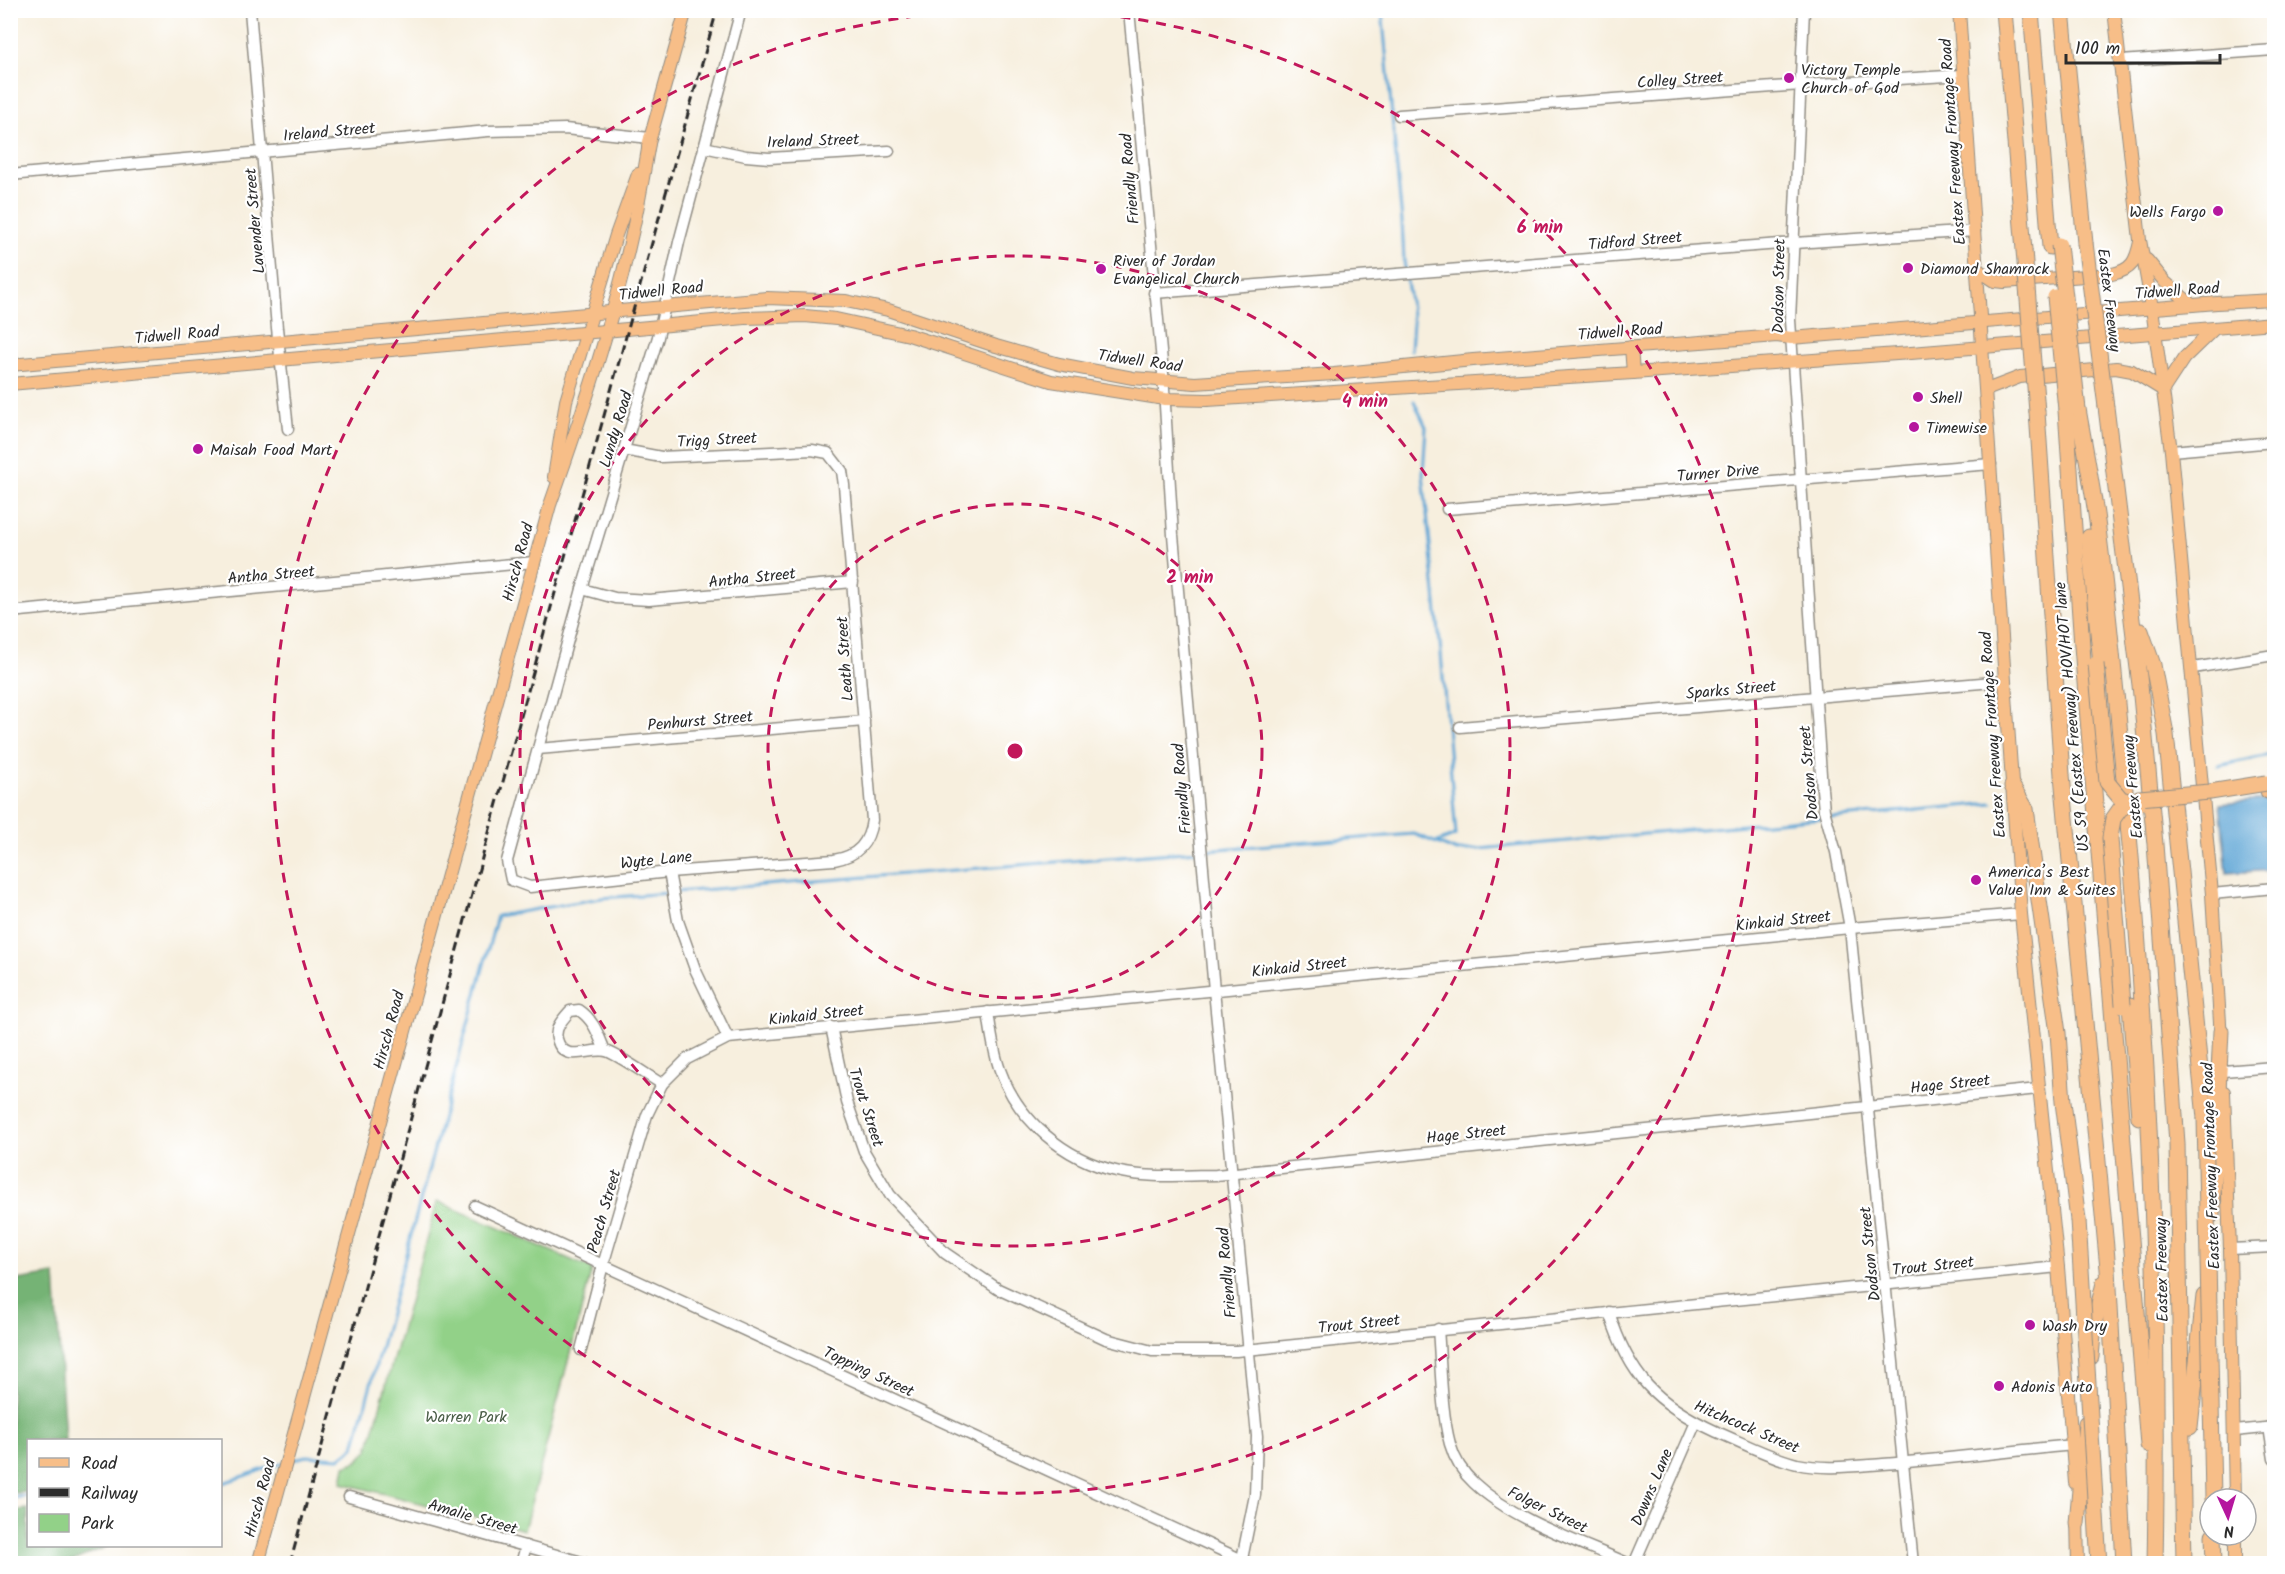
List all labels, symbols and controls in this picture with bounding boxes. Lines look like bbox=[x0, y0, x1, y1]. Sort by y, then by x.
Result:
scale bar bbox=[2066, 27, 2220, 65]
text: 100 m bbox=[2075, 35, 2120, 64]
street label: Eastex Freeway Frontage Road bbox=[1934, 37, 1973, 246]
place label: Victory Temple Church of God bbox=[1801, 58, 1900, 101]
street label: Colley Street bbox=[1636, 65, 1725, 96]
marker: Victory Temple Church of God bbox=[1782, 71, 1796, 85]
street label: Ireland Street bbox=[282, 116, 377, 149]
street label: Ireland Street bbox=[766, 127, 860, 156]
street label: Friendly Road bbox=[1114, 131, 1147, 225]
street label: Lavender Street bbox=[238, 166, 273, 275]
place label: Wells Fargo bbox=[2129, 200, 2206, 225]
marker: Wells Fargo bbox=[2211, 204, 2225, 218]
text: 6 min bbox=[1517, 214, 1563, 243]
street label: Tidford Street bbox=[1587, 225, 1684, 258]
street label: Dodson Street bbox=[1766, 237, 1793, 334]
street label: Eastex Freeway bbox=[2090, 247, 2127, 354]
place label: River of Jordan Evangelical Church bbox=[1113, 249, 1239, 292]
place label: Diamond Shamrock bbox=[1920, 257, 2050, 282]
marker: Diamond Shamrock bbox=[1901, 261, 1915, 275]
marker: River of Jordan Evangelical Church bbox=[1094, 262, 1108, 276]
street label: Tidwell Road bbox=[618, 275, 706, 308]
street label: Tidwell Road bbox=[2134, 276, 2221, 307]
street label: Tidwell Road bbox=[1577, 317, 1664, 348]
street label: Tidwell Road bbox=[134, 319, 221, 352]
street label: Tidwell Road bbox=[1096, 343, 1184, 380]
place label: Shell bbox=[1930, 386, 1962, 411]
street label: Lundy Road bbox=[593, 387, 640, 471]
text: 4 min bbox=[1342, 388, 1388, 417]
marker: Shell bbox=[1911, 390, 1925, 404]
place label: Timewise bbox=[1926, 416, 1987, 441]
marker: Timewise bbox=[1907, 420, 1921, 434]
street label: Trigg Street bbox=[677, 426, 758, 455]
place label: Maisah Food Mart bbox=[210, 438, 333, 463]
marker: Maisah Food Mart bbox=[191, 442, 205, 456]
street label: Turner Drive bbox=[1676, 457, 1760, 490]
street label: Hirsch Road bbox=[496, 519, 541, 605]
street label: Antha Street bbox=[226, 559, 317, 592]
street label: Antha Street bbox=[707, 561, 798, 595]
text: 2 min bbox=[1167, 564, 1213, 593]
street label: US 59 (Eastex Freeway) HOV/HOT lane bbox=[2048, 581, 2097, 853]
street label: Leath Street bbox=[830, 615, 861, 702]
street label: Eastex Freeway Frontage Road bbox=[1974, 630, 2013, 839]
street label: Sparks Street bbox=[1685, 674, 1778, 707]
street label: Penhurst Street bbox=[646, 704, 755, 739]
street label: Dodson Street bbox=[1793, 724, 1826, 821]
street label: Eastex Freeway bbox=[2116, 733, 2150, 840]
centre of rings bbox=[1005, 741, 1025, 761]
street label: Friendly Road bbox=[1166, 741, 1199, 835]
street label: Wyte Lane bbox=[619, 844, 693, 877]
place label: America’s Best Value Inn & Suites bbox=[1988, 860, 2116, 903]
marker: America’s Best Value Inn & Suites bbox=[1969, 873, 1983, 887]
street label: Kinkaid Street bbox=[1734, 904, 1833, 939]
street label: Kinkaid Street bbox=[1250, 950, 1349, 985]
street label: Hirsch Road bbox=[367, 987, 412, 1073]
street label: Kinkaid Street bbox=[767, 998, 866, 1033]
street label: Eastex Freeway Frontage Road bbox=[2195, 1061, 2228, 1270]
street label: Trout Street bbox=[841, 1065, 890, 1151]
street label: Hage Street bbox=[1909, 1068, 1992, 1101]
street label: Hage Street bbox=[1425, 1118, 1508, 1151]
street label: Peach Street bbox=[581, 1166, 629, 1256]
street label: Dodson Street bbox=[1853, 1204, 1888, 1302]
street label: Eastex Freeway bbox=[2149, 1217, 2176, 1322]
street label: Friendly Road bbox=[1211, 1225, 1244, 1319]
street label: Trout Street bbox=[1891, 1250, 1976, 1283]
street label: Trout Street bbox=[1317, 1308, 1402, 1341]
place label: Wash Dry bbox=[2042, 1314, 2107, 1339]
marker: Wash Dry bbox=[2023, 1318, 2037, 1332]
street label: Topping Street bbox=[819, 1340, 919, 1405]
place label: Adonis Auto bbox=[2011, 1375, 2092, 1400]
marker: Adonis Auto bbox=[1992, 1379, 2006, 1393]
street label: Hitchcock Street bbox=[1690, 1394, 1804, 1461]
park label: Warren Park bbox=[425, 1405, 507, 1430]
legend bbox=[27, 1439, 222, 1547]
street label: Downs Lane bbox=[1625, 1445, 1680, 1530]
text: Road bbox=[81, 1450, 118, 1479]
street label: Hirsch Road bbox=[238, 1455, 283, 1541]
text: Railway bbox=[81, 1480, 138, 1509]
street label: Folger Street bbox=[1503, 1480, 1592, 1541]
north arrow bbox=[2198, 1487, 2258, 1547]
street label: Amalie Street bbox=[425, 1493, 521, 1542]
text: Park bbox=[81, 1510, 114, 1539]
text: N bbox=[2223, 1518, 2235, 1543]

